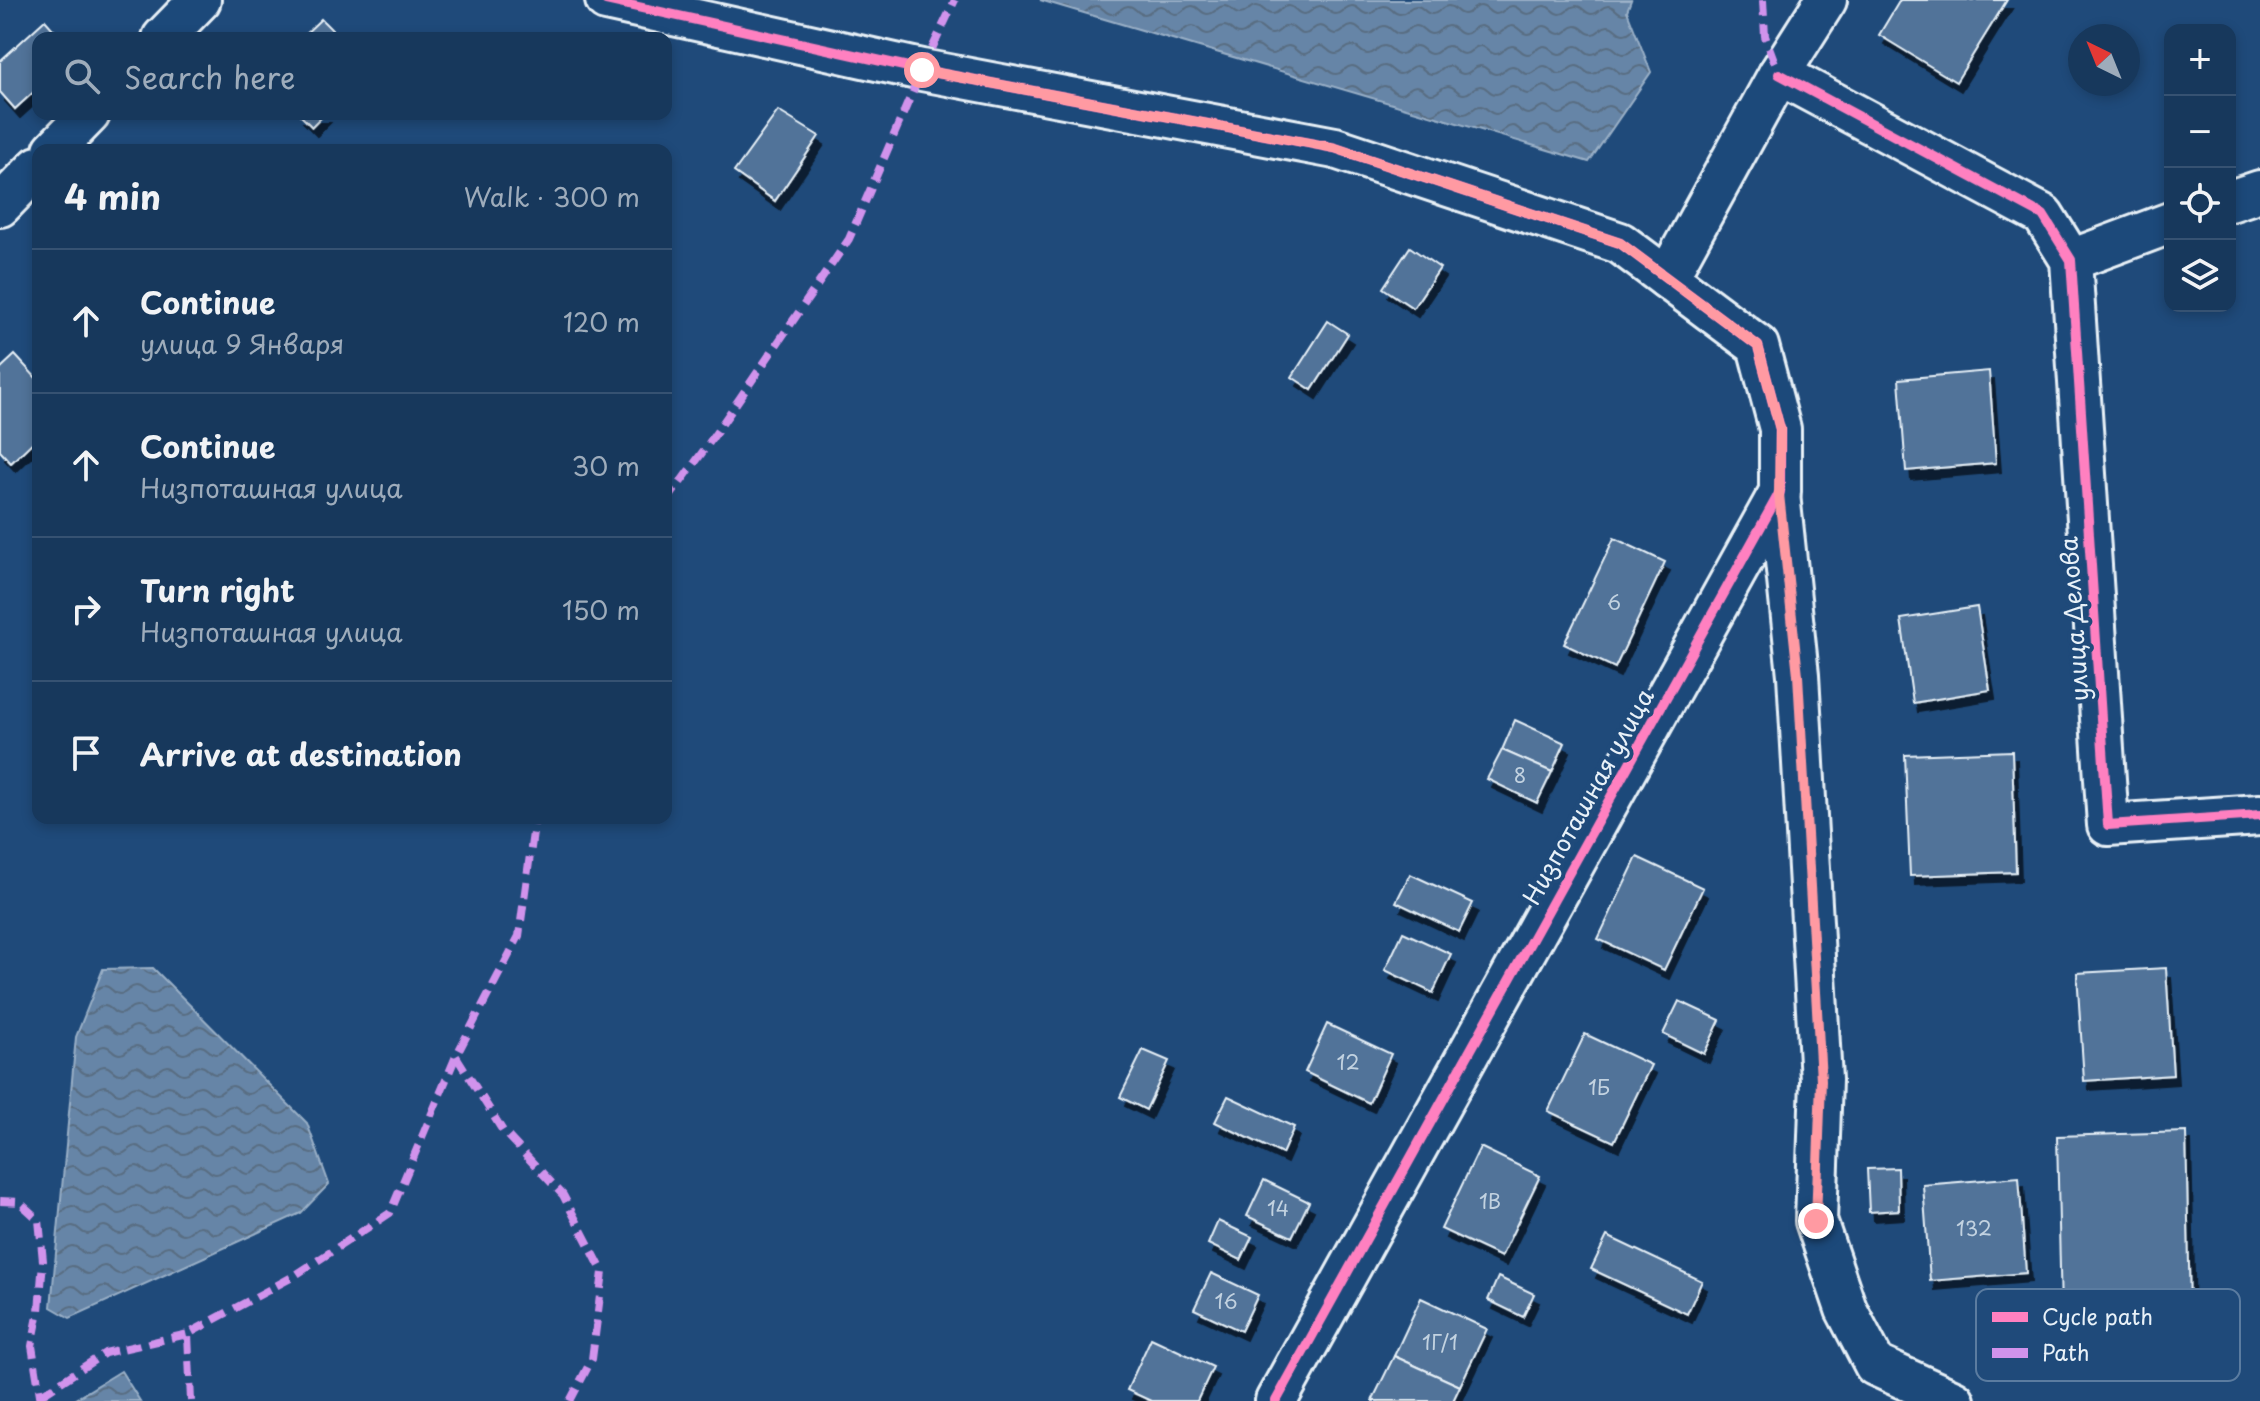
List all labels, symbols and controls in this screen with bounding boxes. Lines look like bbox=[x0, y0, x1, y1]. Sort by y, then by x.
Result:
north arrow bbox=[2068, 24, 2140, 96]
map controls bbox=[2164, 24, 2236, 312]
button: + bbox=[2164, 24, 2236, 96]
search box bbox=[32, 32, 672, 120]
route start bbox=[904, 52, 940, 88]
icon: search bbox=[60, 54, 104, 98]
text: Search here bbox=[124, 54, 296, 99]
button: − bbox=[2164, 96, 2236, 168]
button: locate bbox=[2164, 168, 2236, 240]
text: 4 min bbox=[64, 170, 161, 222]
text: Walk · 300 m bbox=[464, 177, 640, 216]
button: layers bbox=[2164, 240, 2236, 312]
text: Continue bbox=[140, 279, 275, 324]
icon: ahead bbox=[64, 299, 108, 343]
text: 120 m bbox=[563, 302, 640, 341]
text: улица 9 Января bbox=[140, 324, 344, 363]
text: Continue bbox=[140, 423, 275, 468]
icon: ahead bbox=[64, 443, 108, 487]
text: 30 m bbox=[572, 446, 640, 485]
text: Низпоташная улица bbox=[140, 468, 403, 507]
street label: улица Делова bbox=[2049, 535, 2097, 703]
text: Turn right bbox=[140, 567, 295, 612]
icon: right bbox=[64, 587, 108, 631]
house number: 6 bbox=[1607, 587, 1621, 617]
text: 150 m bbox=[562, 590, 640, 629]
text: Низпоташная улица bbox=[140, 612, 403, 651]
street label: Низпоташная улица bbox=[1513, 681, 1662, 911]
icon: arrive bbox=[64, 731, 108, 775]
text: Arrive at destination bbox=[140, 731, 462, 776]
house number: 8 bbox=[1514, 760, 1526, 790]
house number: 12 bbox=[1336, 1047, 1360, 1077]
house number: 1Б bbox=[1588, 1072, 1610, 1102]
house number: 1В bbox=[1479, 1186, 1501, 1216]
house number: 14 bbox=[1267, 1193, 1289, 1223]
route end bbox=[1798, 1203, 1834, 1239]
house number: 132 bbox=[1956, 1213, 1992, 1243]
house number: 16 bbox=[1215, 1286, 1238, 1316]
legend bbox=[1976, 1289, 2240, 1381]
text: Cycle path bbox=[2042, 1299, 2153, 1332]
house number: 1Г/1 bbox=[1422, 1327, 1458, 1357]
text: Path bbox=[2042, 1335, 2090, 1368]

